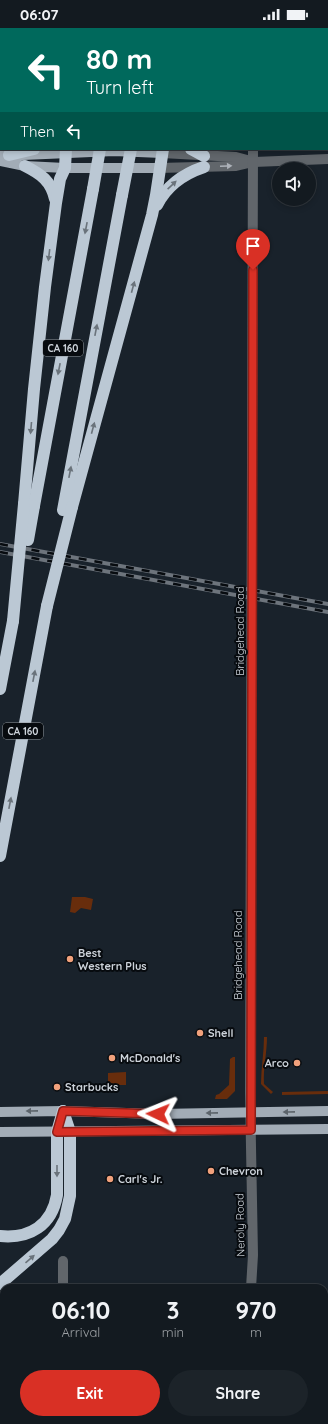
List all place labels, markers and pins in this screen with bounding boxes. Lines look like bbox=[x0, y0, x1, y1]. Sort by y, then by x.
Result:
pin bbox=[236, 229, 270, 270]
place label: Best Western Plus bbox=[78, 946, 147, 973]
marker: Best Western Plus bbox=[65, 954, 75, 964]
place label: Shell bbox=[208, 1026, 233, 1040]
marker: Shell bbox=[195, 1028, 205, 1038]
place label: McDonald's bbox=[120, 1051, 180, 1065]
marker: McDonald's bbox=[107, 1053, 117, 1063]
place label: Arco bbox=[265, 1056, 289, 1070]
marker: Arco bbox=[292, 1058, 302, 1068]
place label: Starbucks bbox=[65, 1080, 118, 1094]
marker: Starbucks bbox=[52, 1082, 62, 1092]
place label: Chevron bbox=[219, 1164, 263, 1178]
marker: Chevron bbox=[206, 1166, 216, 1176]
place label: Carl's Jr. bbox=[118, 1172, 163, 1186]
marker: Carl's Jr. bbox=[105, 1174, 115, 1184]

